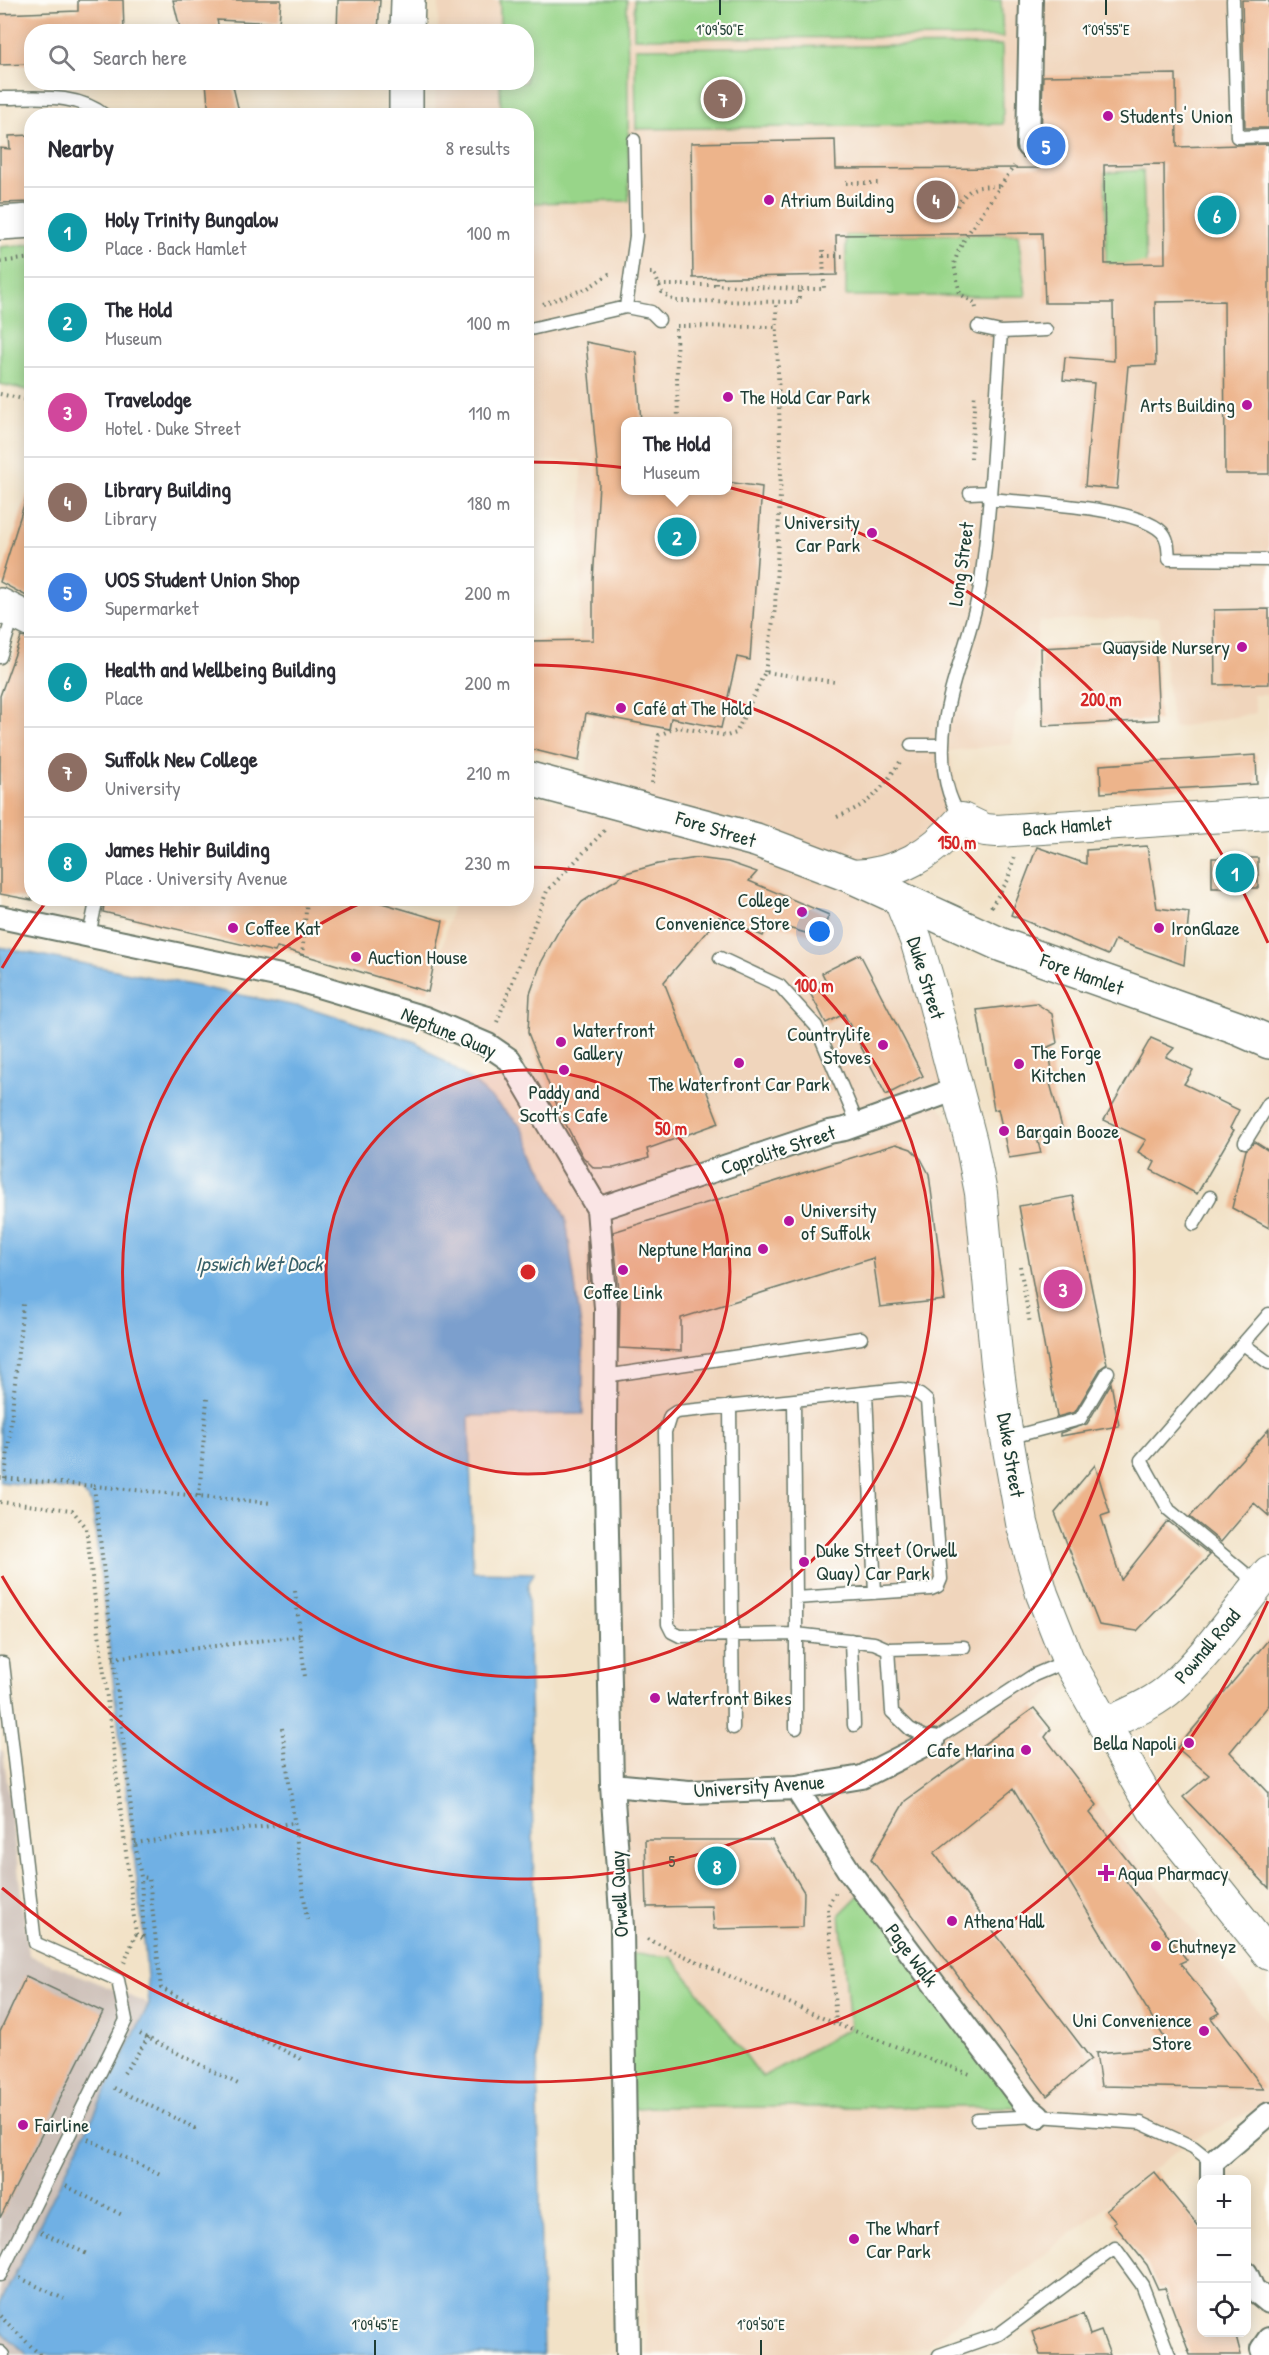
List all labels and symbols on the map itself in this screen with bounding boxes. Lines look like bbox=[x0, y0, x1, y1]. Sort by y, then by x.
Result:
text: 1°09'50"E bbox=[696, 19, 744, 40]
text: 1°09'55"E bbox=[1082, 19, 1130, 40]
pin: 7 bbox=[704, 76, 742, 122]
place label: Students' Union bbox=[1120, 102, 1233, 129]
marker: Students' Union bbox=[1101, 109, 1115, 123]
pin: 5 bbox=[1026, 124, 1066, 168]
pin: 4 bbox=[916, 178, 956, 222]
place label: Atrium Building bbox=[781, 186, 894, 213]
pin: 6 bbox=[1198, 192, 1236, 238]
marker: Atrium Building bbox=[762, 193, 776, 207]
place label: The Hold Car Park bbox=[740, 383, 870, 410]
marker: The Hold Car Park bbox=[721, 390, 735, 404]
place label: Arts Building bbox=[1140, 391, 1235, 418]
marker: Arts Building bbox=[1240, 398, 1254, 412]
place label: University Car Park bbox=[784, 508, 860, 558]
pin: 2 bbox=[658, 514, 696, 560]
street label: Long Street bbox=[941, 519, 980, 608]
marker: University Car Park bbox=[865, 526, 879, 540]
place label: Quayside Nursery bbox=[1102, 633, 1230, 660]
marker: Quayside Nursery bbox=[1235, 640, 1249, 654]
text: 200 m bbox=[1081, 687, 1121, 712]
place label: Café at The Hold bbox=[633, 694, 752, 721]
marker: Café at The Hold bbox=[614, 701, 628, 715]
street label: Fore Street bbox=[672, 803, 761, 854]
street label: Back Hamlet bbox=[1021, 809, 1114, 842]
text: 150 m bbox=[938, 830, 976, 855]
pin: 1 bbox=[1216, 850, 1254, 896]
place label: College Convenience Store bbox=[655, 886, 790, 936]
marker: College Convenience Store bbox=[795, 905, 809, 919]
place label: Coffee Kat bbox=[245, 914, 321, 941]
place label: IronGlaze bbox=[1171, 914, 1240, 941]
your location bbox=[805, 917, 834, 946]
marker: Coffee Kat bbox=[226, 921, 240, 935]
marker: IronGlaze bbox=[1152, 921, 1166, 935]
street label: Duke Street bbox=[901, 933, 952, 1023]
place label: Auction House bbox=[368, 943, 468, 970]
street label: Fore Hamlet bbox=[1036, 946, 1129, 1001]
marker: Auction House bbox=[349, 950, 363, 964]
text: 100 m bbox=[794, 973, 834, 998]
street label: Neptune Quay bbox=[397, 999, 501, 1064]
place label: Waterfront Gallery bbox=[573, 1016, 656, 1066]
place label: Countrylife Stoves bbox=[787, 1020, 871, 1070]
marker: Waterfront Gallery bbox=[554, 1035, 568, 1049]
marker: Countrylife Stoves bbox=[876, 1038, 890, 1052]
place label: The Forge Kitchen bbox=[1031, 1038, 1101, 1088]
marker: The Waterfront Car Park bbox=[732, 1056, 746, 1070]
marker: The Forge Kitchen bbox=[1012, 1057, 1026, 1071]
marker: Paddy and Scott's Cafe bbox=[557, 1063, 571, 1077]
place label: The Waterfront Car Park bbox=[648, 1070, 830, 1097]
place label: Paddy and Scott's Cafe bbox=[520, 1078, 608, 1128]
text: 50 m bbox=[655, 1116, 687, 1141]
place label: Bargain Booze bbox=[1016, 1117, 1119, 1144]
street label: Coprolite Street bbox=[717, 1118, 840, 1181]
marker: Bargain Booze bbox=[997, 1124, 1011, 1138]
place label: University of Suffolk bbox=[801, 1196, 877, 1246]
marker: University of Suffolk bbox=[782, 1214, 796, 1228]
place label: Neptune Marina bbox=[639, 1235, 751, 1262]
marker: Neptune Marina bbox=[756, 1242, 770, 1256]
water label: Ipswich Wet Dock bbox=[196, 1249, 325, 1278]
centre of rings bbox=[518, 1262, 538, 1282]
marker: Coffee Link bbox=[616, 1263, 630, 1277]
pin: 3 bbox=[1044, 1266, 1082, 1312]
place label: Coffee Link bbox=[583, 1278, 663, 1305]
street label: Duke Street bbox=[992, 1411, 1032, 1500]
place label: Duke Street (Orwell Quay) Car Park bbox=[816, 1536, 957, 1586]
marker: Duke Street (Orwell Quay) Car Park bbox=[797, 1555, 811, 1569]
street label: Pownall Road bbox=[1167, 1602, 1246, 1689]
place label: Waterfront Bikes bbox=[667, 1684, 792, 1711]
marker: Waterfront Bikes bbox=[648, 1691, 662, 1705]
place label: Bella Napoli bbox=[1093, 1729, 1177, 1756]
place label: Cafe Marina bbox=[927, 1736, 1014, 1763]
marker: Bella Napoli bbox=[1182, 1736, 1196, 1750]
marker: Cafe Marina bbox=[1019, 1743, 1033, 1757]
street label: University Avenue bbox=[693, 1767, 825, 1804]
pin: 8 bbox=[698, 1844, 736, 1888]
street label: Orwell Quay bbox=[603, 1850, 634, 1938]
house number: 5 bbox=[669, 1850, 676, 1872]
place label: Aqua Pharmacy bbox=[1118, 1859, 1229, 1886]
marker: Aqua Pharmacy bbox=[1099, 1866, 1113, 1880]
place label: Athena Hall bbox=[964, 1907, 1045, 1934]
marker: Athena Hall bbox=[945, 1914, 959, 1928]
street label: Page Walk bbox=[880, 1918, 945, 1992]
place label: Chutneyz bbox=[1168, 1932, 1237, 1959]
marker: Chutneyz bbox=[1149, 1939, 1163, 1953]
place label: Uni Convenience Store bbox=[1073, 2006, 1192, 2056]
marker: Uni Convenience Store bbox=[1197, 2024, 1211, 2038]
place label: Fairline bbox=[34, 2111, 89, 2138]
marker: Fairline bbox=[16, 2118, 30, 2132]
place label: The Wharf Car Park bbox=[866, 2214, 940, 2264]
marker: The Wharf Car Park bbox=[847, 2232, 861, 2246]
text: 1°09'45"E bbox=[352, 2314, 399, 2335]
text: 1°09'50"E bbox=[737, 2314, 785, 2335]

